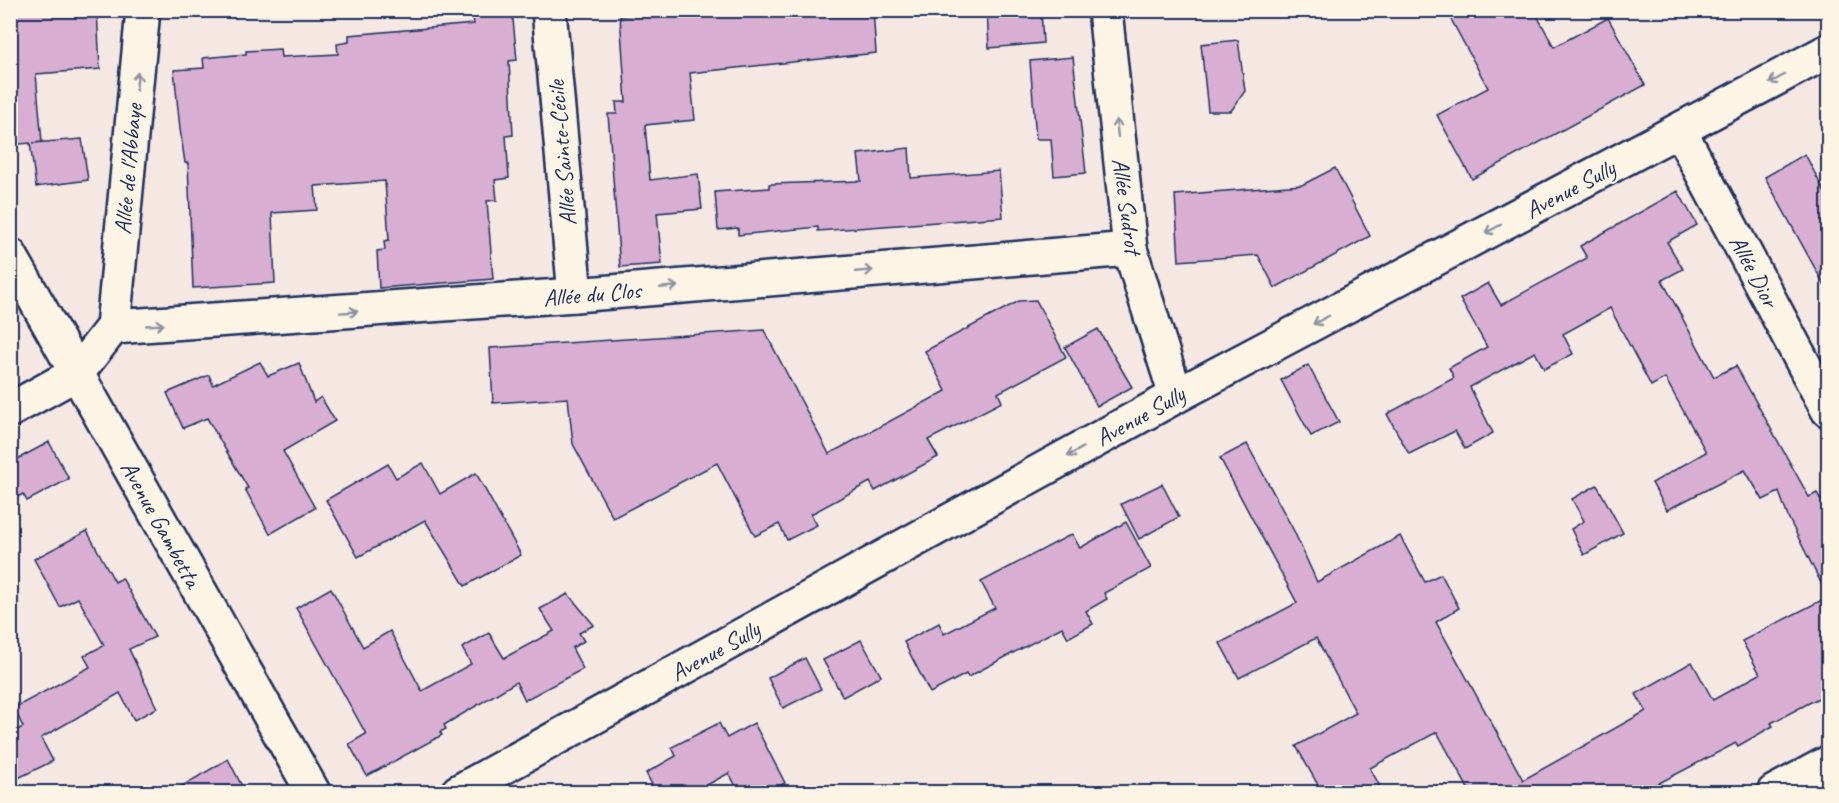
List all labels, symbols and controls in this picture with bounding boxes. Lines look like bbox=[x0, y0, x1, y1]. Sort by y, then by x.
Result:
one-way arrow bbox=[132, 71, 143, 91]
one-way arrow bbox=[1769, 73, 1786, 85]
street label: Allée Sainte-Cécile bbox=[541, 77, 583, 227]
street label: Allée de l'Abbaye bbox=[107, 100, 149, 235]
one-way arrow bbox=[1111, 118, 1122, 138]
street label: Avenue Sully bbox=[1520, 152, 1622, 225]
street label: Allée Sudrot bbox=[1105, 156, 1149, 259]
one-way arrow bbox=[1485, 224, 1503, 235]
street label: Allée Dior bbox=[1723, 230, 1786, 314]
one-way arrow bbox=[853, 265, 873, 276]
street label: Allée du Clos bbox=[542, 275, 644, 313]
one-way arrow bbox=[659, 281, 679, 292]
one-way arrow bbox=[339, 306, 359, 317]
one-way arrow bbox=[1312, 315, 1330, 326]
one-way arrow bbox=[144, 320, 164, 331]
street label: Avenue Sully bbox=[1090, 378, 1191, 453]
one-way arrow bbox=[1067, 446, 1084, 458]
street label: Avenue Gambetta bbox=[114, 455, 209, 595]
street label: Avenue Sully bbox=[665, 613, 766, 688]

